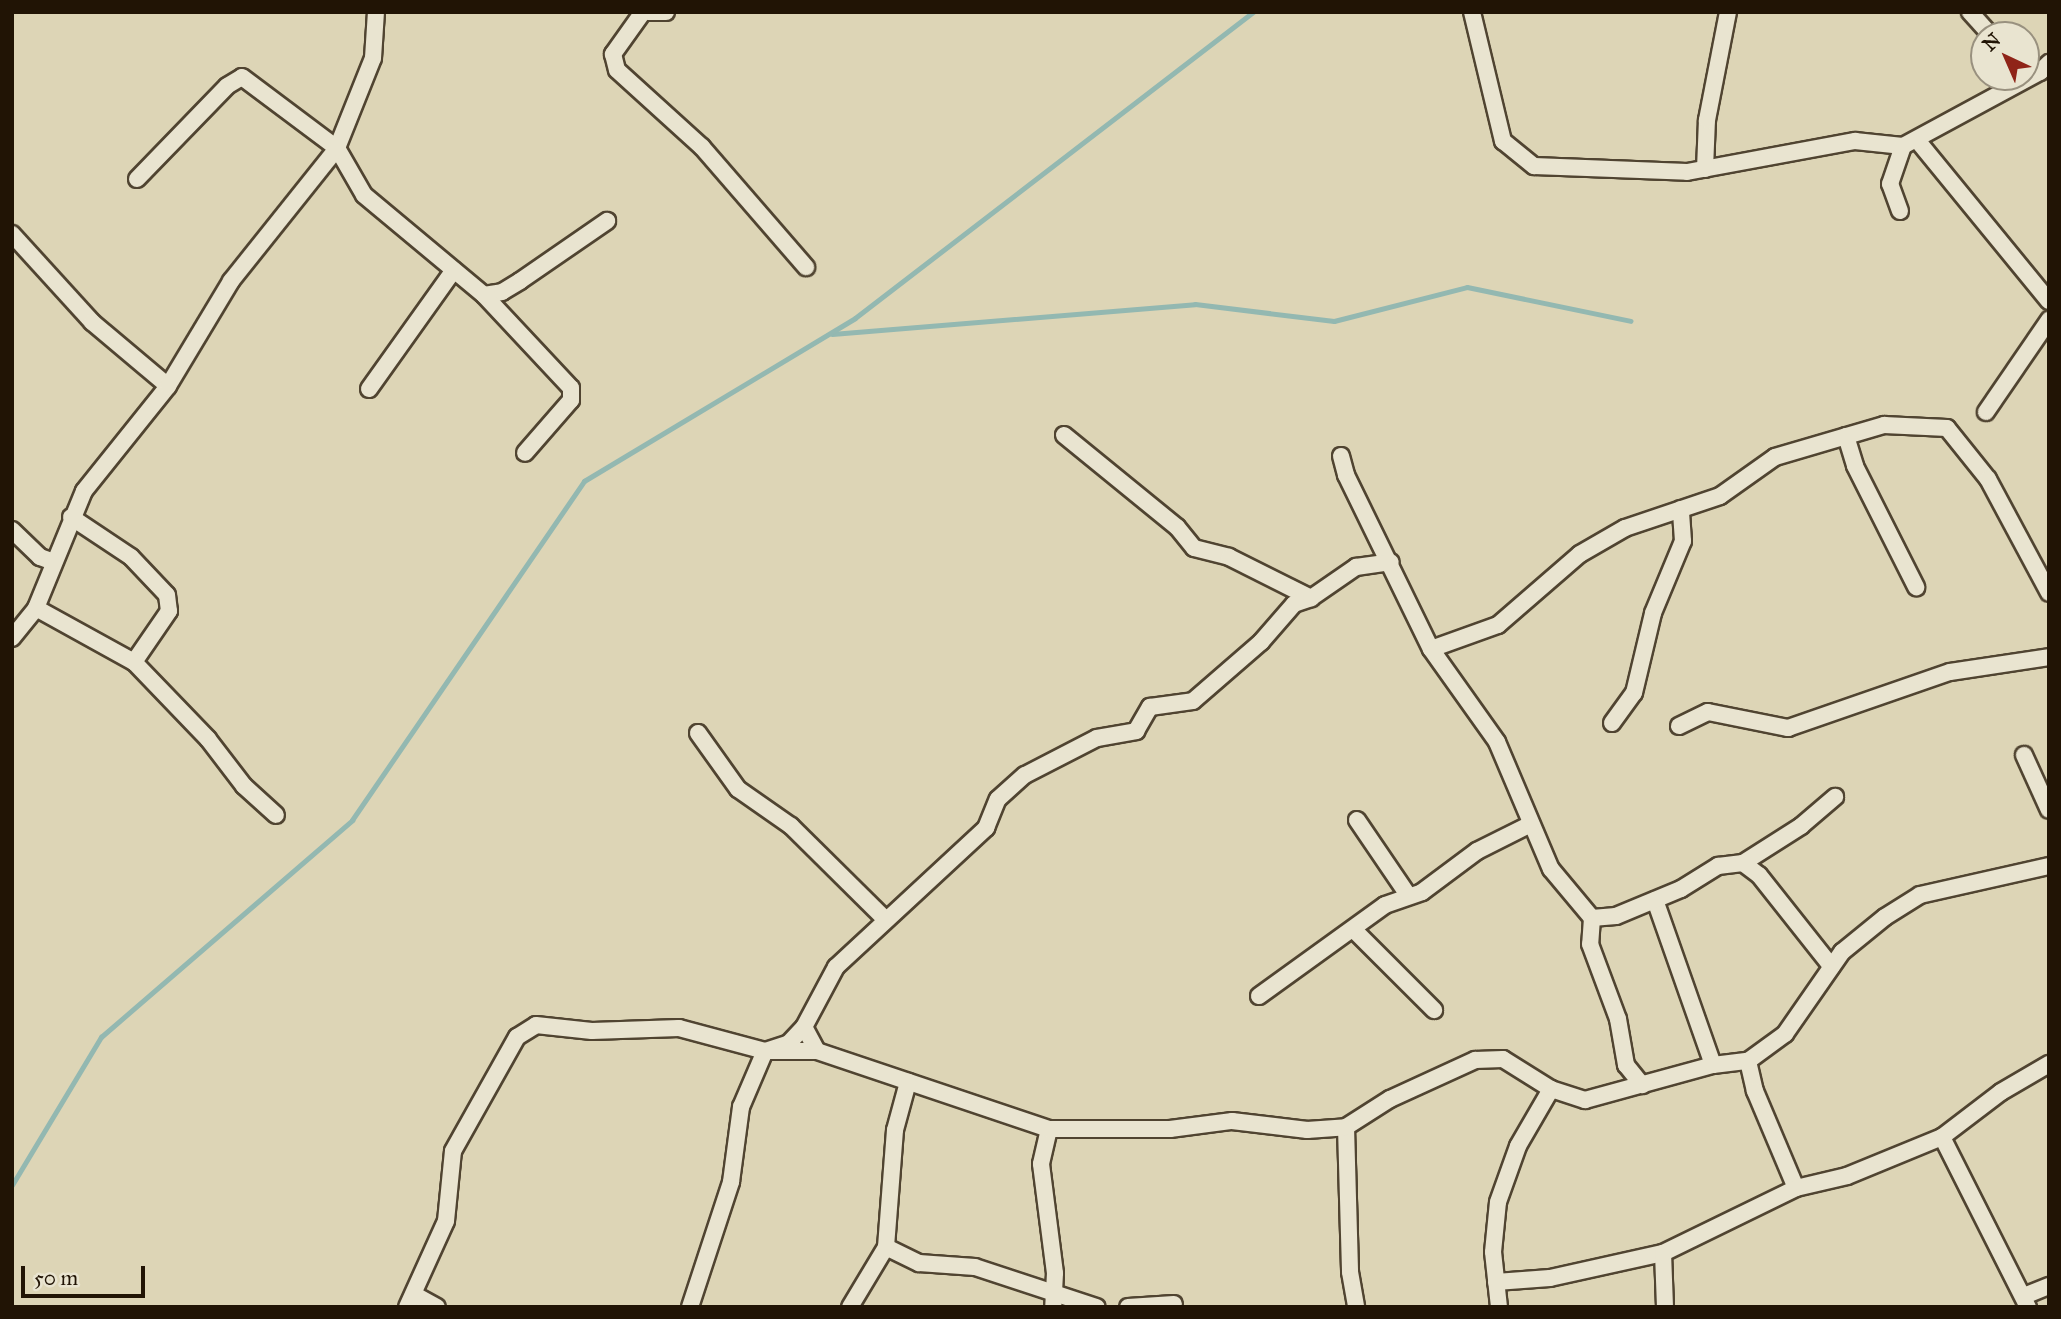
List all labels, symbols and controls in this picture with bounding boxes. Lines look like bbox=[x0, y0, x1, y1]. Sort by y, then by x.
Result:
north arrow bbox=[1970, 21, 2040, 91]
text: N bbox=[1978, 28, 2005, 56]
scale bar bbox=[24, 1252, 149, 1296]
text: 50 m bbox=[34, 1265, 78, 1291]

